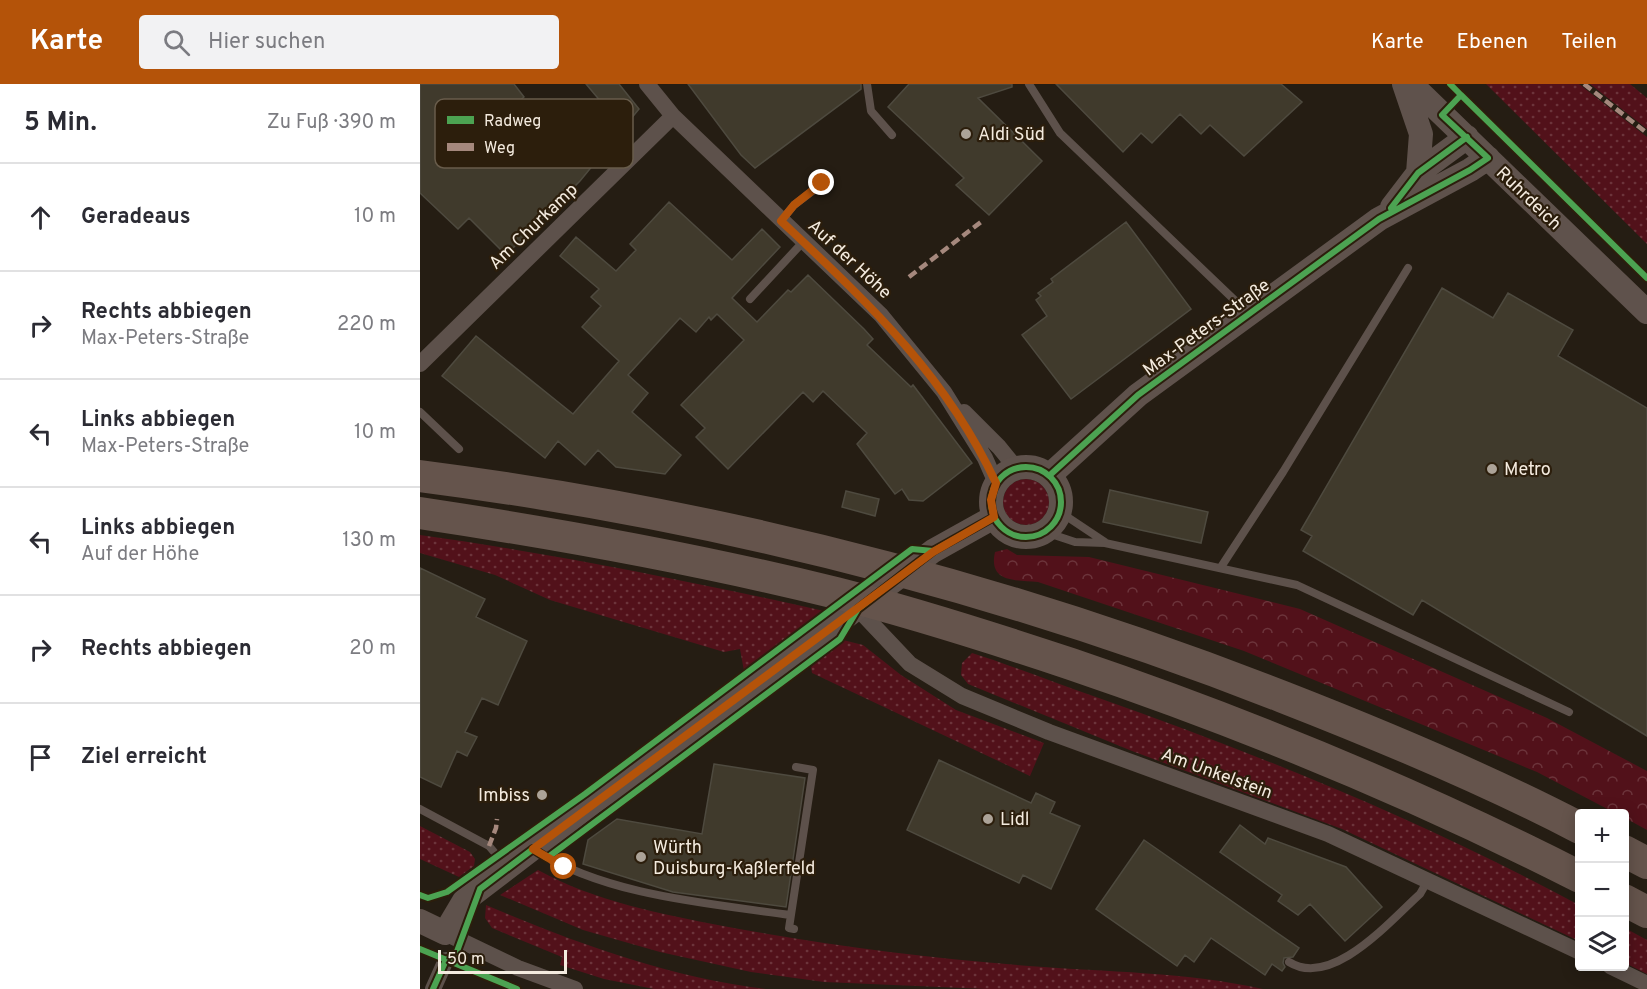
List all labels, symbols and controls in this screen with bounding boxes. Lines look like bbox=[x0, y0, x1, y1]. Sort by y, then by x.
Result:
search box bbox=[139, 15, 559, 69]
text: Karte bbox=[30, 24, 103, 60]
icon: search bbox=[160, 26, 193, 59]
text: Hier suchen bbox=[208, 29, 325, 56]
text: Karte bbox=[1371, 29, 1423, 56]
text: Ebenen bbox=[1456, 29, 1528, 56]
text: Teilen bbox=[1561, 29, 1617, 56]
legend bbox=[435, 99, 633, 168]
text: 5 Min. bbox=[24, 107, 97, 140]
text: Zu Fuß · 390 m bbox=[267, 110, 396, 136]
text: Radweg bbox=[484, 112, 541, 132]
place label: Aldi Süd bbox=[978, 124, 1045, 147]
marker: Aldi Süd bbox=[959, 127, 973, 141]
text: Weg bbox=[484, 139, 515, 159]
street label: Ruhrdeich bbox=[1490, 162, 1566, 236]
route end bbox=[808, 169, 834, 195]
street label: Am Churkamp bbox=[485, 179, 583, 275]
icon: ahead bbox=[24, 201, 57, 234]
text: Geradeaus bbox=[81, 204, 191, 231]
text: 10 m bbox=[354, 204, 396, 230]
street label: Auf der Höhe bbox=[802, 215, 896, 305]
street label: Max-Peters-Straße bbox=[1139, 274, 1275, 382]
text: Rechts abbiegen bbox=[81, 299, 252, 326]
icon: right bbox=[24, 309, 57, 342]
text: 220 m bbox=[337, 312, 396, 338]
text: Max-Peters-Straße bbox=[81, 326, 249, 352]
text: Links abbiegen bbox=[81, 407, 235, 434]
icon: left bbox=[24, 417, 57, 450]
text: 10 m bbox=[354, 420, 396, 446]
text: Max-Peters-Straße bbox=[81, 434, 249, 460]
place label: Metro bbox=[1504, 459, 1551, 482]
marker: Metro bbox=[1485, 462, 1499, 476]
text: Links abbiegen bbox=[81, 515, 235, 542]
icon: left bbox=[24, 525, 57, 558]
text: 130 m bbox=[342, 528, 396, 554]
text: Auf der Höhe bbox=[81, 542, 199, 568]
icon: right bbox=[24, 633, 57, 666]
text: Rechts abbiegen bbox=[81, 636, 252, 663]
text: 20 m bbox=[349, 636, 396, 662]
icon: arrive bbox=[24, 741, 57, 774]
text: Ziel erreicht bbox=[81, 744, 207, 771]
street label: Am Unkelstein bbox=[1158, 744, 1275, 805]
place label: Imbiss bbox=[478, 785, 530, 808]
marker: Imbiss bbox=[535, 788, 549, 802]
place label: Lidl bbox=[1000, 809, 1029, 832]
map controls bbox=[1575, 809, 1629, 971]
button: + bbox=[1575, 809, 1629, 863]
marker: Lidl bbox=[981, 812, 995, 826]
place label: Würth Duisburg-Kaßlerfeld bbox=[653, 837, 815, 881]
marker: Würth Duisburg-Kaßlerfeld bbox=[634, 850, 648, 864]
route start bbox=[550, 853, 576, 879]
button: − bbox=[1575, 863, 1629, 917]
button: layers bbox=[1575, 917, 1629, 971]
scale bar bbox=[438, 947, 567, 974]
text: 50 m bbox=[447, 950, 485, 970]

